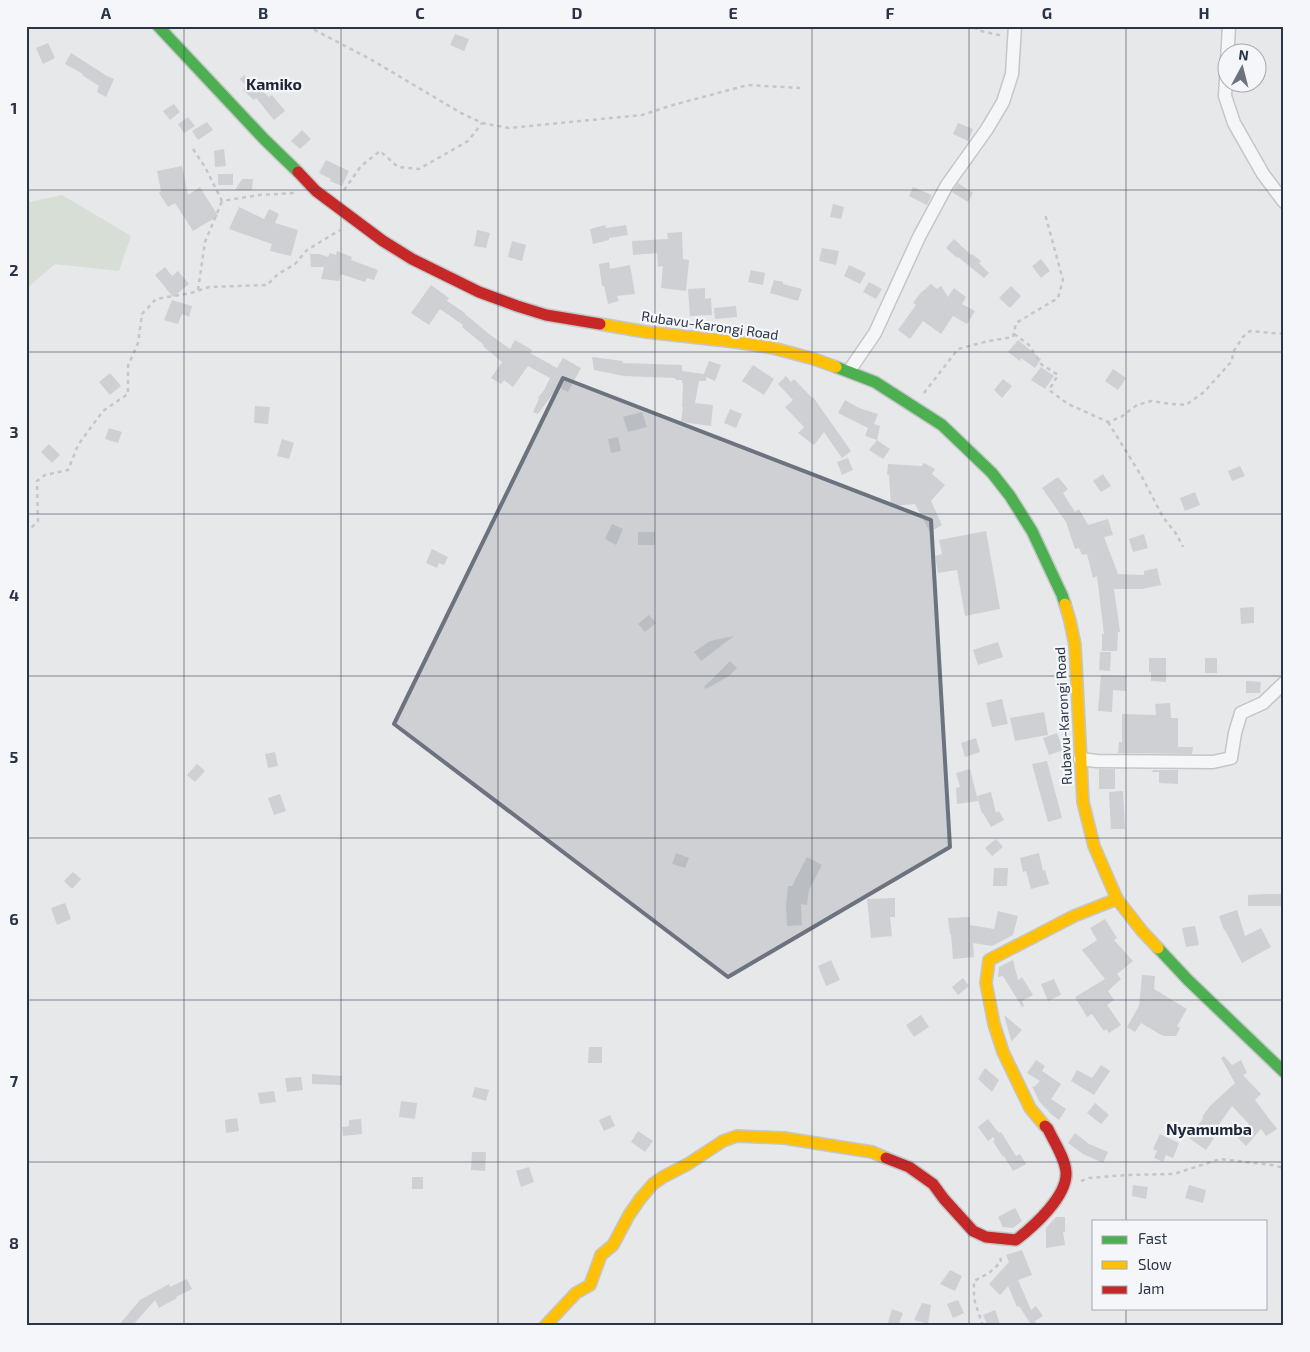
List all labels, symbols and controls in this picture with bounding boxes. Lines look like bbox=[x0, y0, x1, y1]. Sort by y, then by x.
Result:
text: A bbox=[101, 3, 112, 22]
text: B bbox=[258, 3, 268, 22]
text: C bbox=[415, 3, 425, 22]
text: D bbox=[572, 3, 583, 22]
text: E bbox=[728, 3, 738, 22]
text: F bbox=[886, 3, 895, 22]
text: G bbox=[1042, 3, 1052, 22]
text: H bbox=[1198, 3, 1210, 22]
north arrow bbox=[1218, 42, 1268, 92]
text: N bbox=[1238, 46, 1250, 64]
district label: Kamiko bbox=[246, 74, 302, 93]
text: 1 bbox=[11, 98, 17, 117]
text: 2 bbox=[9, 260, 19, 279]
street label: Rubavu-Karongi Road bbox=[640, 307, 780, 343]
text: 3 bbox=[9, 422, 19, 441]
text: 4 bbox=[9, 585, 19, 604]
street label: Rubavu-Karongi Road bbox=[1051, 647, 1075, 785]
text: 5 bbox=[10, 747, 19, 766]
text: 6 bbox=[9, 909, 19, 928]
text: 7 bbox=[10, 1071, 19, 1090]
district label: Nyamumba bbox=[1166, 1119, 1252, 1139]
legend bbox=[1092, 1220, 1268, 1310]
text: Fast bbox=[1138, 1229, 1168, 1247]
text: 8 bbox=[9, 1233, 19, 1252]
text: Slow bbox=[1138, 1255, 1172, 1273]
text: Jam bbox=[1138, 1279, 1164, 1297]

